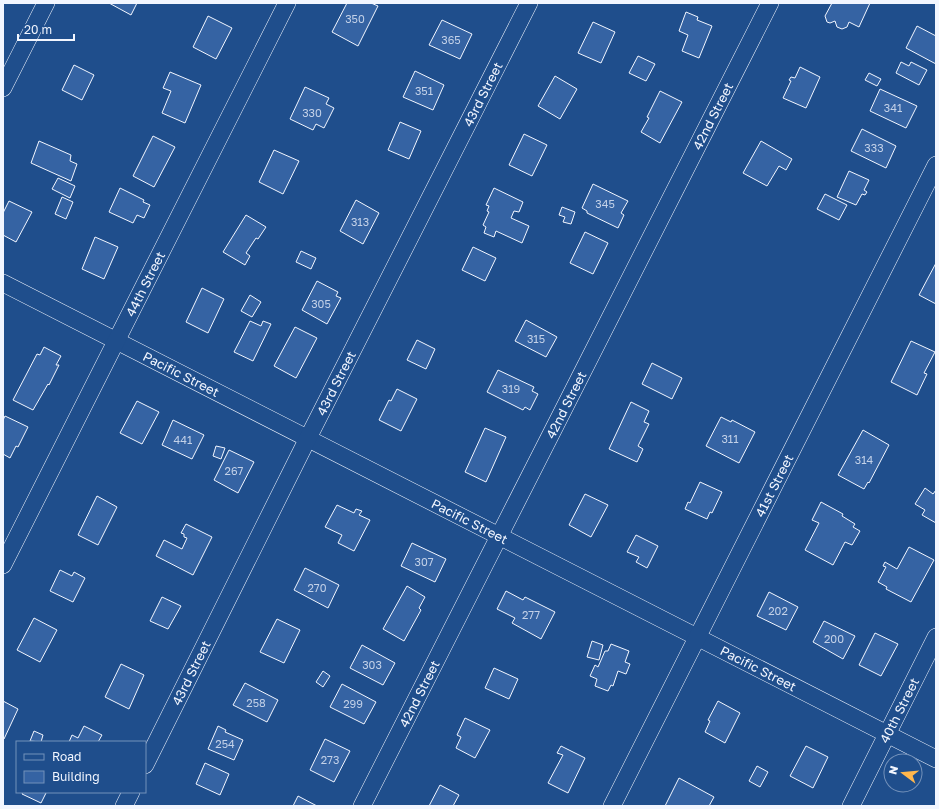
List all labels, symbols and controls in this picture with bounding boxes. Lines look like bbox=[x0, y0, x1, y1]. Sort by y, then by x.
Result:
house number: 350 bbox=[345, 12, 365, 25]
scale bar bbox=[18, 16, 74, 42]
text: 20 m bbox=[24, 22, 52, 37]
house number: 365 bbox=[441, 33, 461, 46]
street label: 43rd Street bbox=[460, 59, 506, 129]
street label: 42nd Street bbox=[689, 80, 736, 152]
house number: 351 bbox=[415, 84, 433, 97]
house number: 341 bbox=[884, 101, 902, 114]
house number: 330 bbox=[302, 106, 322, 119]
house number: 333 bbox=[864, 141, 884, 154]
house number: 345 bbox=[595, 197, 615, 210]
house number: 313 bbox=[351, 215, 369, 228]
street label: 44th Street bbox=[122, 249, 168, 319]
house number: 305 bbox=[311, 297, 331, 310]
house number: 315 bbox=[527, 332, 545, 345]
street label: Pacific Street bbox=[140, 348, 222, 400]
street label: 43rd Street bbox=[313, 348, 359, 418]
street label: 42nd Street bbox=[542, 369, 590, 441]
house number: 319 bbox=[502, 382, 520, 395]
house number: 311 bbox=[721, 432, 739, 445]
house number: 441 bbox=[174, 433, 192, 446]
street label: 41st Street bbox=[751, 452, 796, 520]
house number: 314 bbox=[855, 453, 874, 466]
house number: 267 bbox=[225, 464, 244, 477]
street label: Pacific Street bbox=[429, 495, 511, 547]
house number: 307 bbox=[414, 555, 434, 568]
house number: 270 bbox=[307, 581, 327, 594]
house number: 202 bbox=[768, 604, 788, 617]
house number: 277 bbox=[522, 608, 540, 621]
house number: 200 bbox=[824, 632, 844, 645]
street label: 43rd Street bbox=[168, 638, 214, 708]
street label: Pacific Street bbox=[718, 642, 799, 694]
street label: 42nd Street bbox=[395, 657, 443, 730]
house number: 303 bbox=[362, 658, 382, 671]
street label: 40th Street bbox=[876, 675, 922, 746]
house number: 258 bbox=[246, 696, 266, 709]
house number: 299 bbox=[343, 697, 363, 710]
house number: 254 bbox=[215, 737, 235, 750]
legend bbox=[16, 741, 146, 793]
text: Road bbox=[52, 749, 81, 764]
house number: 273 bbox=[321, 753, 339, 766]
north arrow bbox=[883, 753, 923, 793]
text: N bbox=[886, 764, 900, 776]
text: Building bbox=[52, 769, 100, 784]

